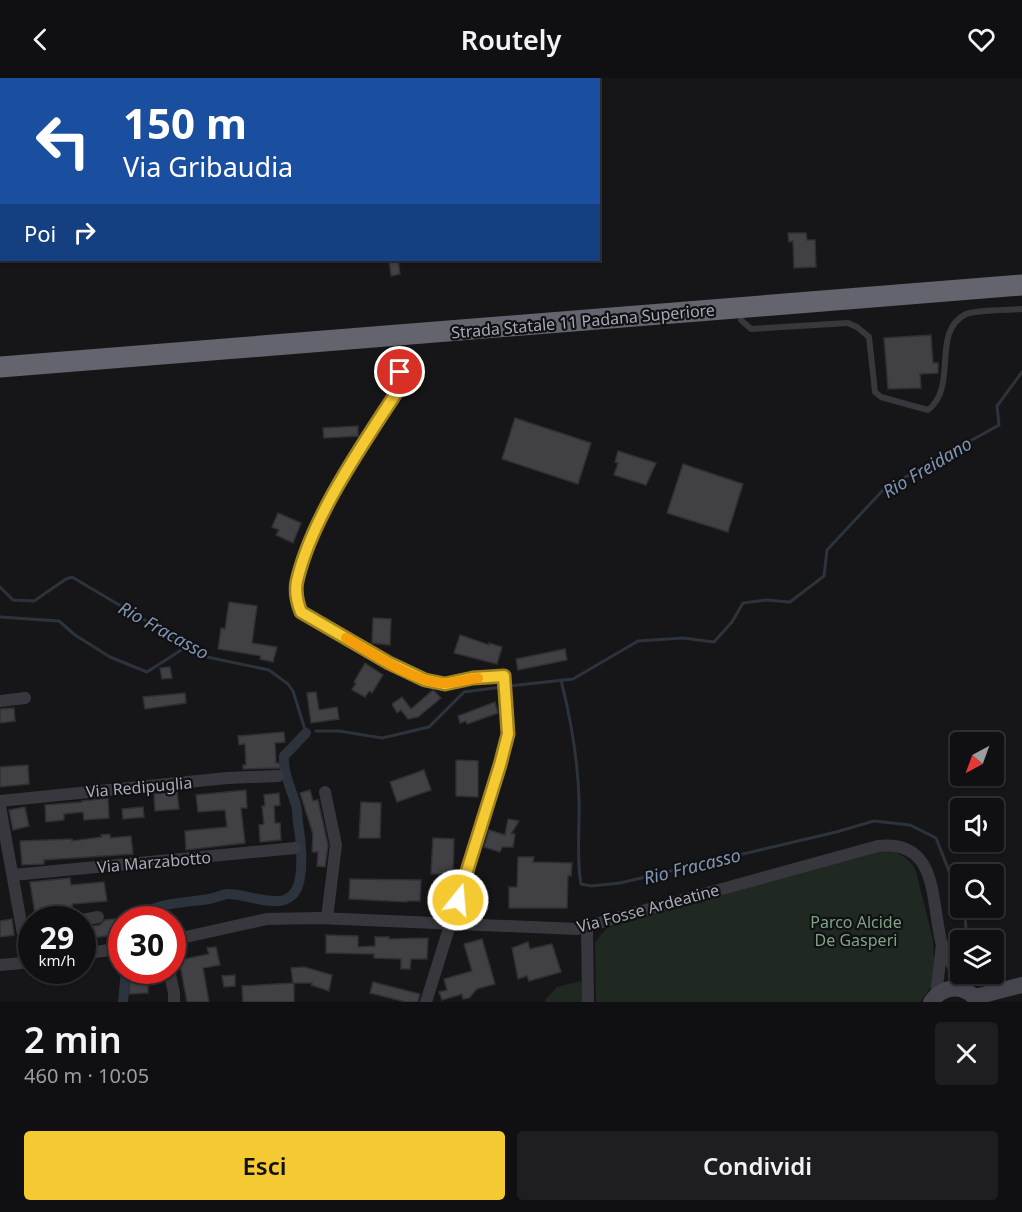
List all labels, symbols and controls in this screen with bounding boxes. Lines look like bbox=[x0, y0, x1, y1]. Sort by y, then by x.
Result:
text: Routely bbox=[461, 21, 561, 58]
icon: back bbox=[24, 23, 57, 56]
icon: heart bbox=[965, 23, 998, 56]
text: 150 m bbox=[123, 94, 247, 151]
icon: left bbox=[24, 102, 102, 180]
text: Via Gribaudia bbox=[123, 148, 293, 185]
icon: right bbox=[68, 216, 101, 249]
text: Poi bbox=[24, 218, 56, 248]
street label: Strada Statale 11 Padana Superiore bbox=[450, 299, 716, 343]
pin bbox=[374, 346, 425, 397]
icon: arrive bbox=[383, 355, 416, 388]
water label: Rio Freidano bbox=[878, 431, 976, 503]
water label: Rio Fracasso bbox=[115, 595, 213, 665]
north arrow bbox=[950, 732, 1004, 786]
map controls bbox=[950, 732, 1004, 984]
street label: Via Redipuglia bbox=[85, 771, 193, 803]
button: sound bbox=[950, 798, 1004, 852]
water label: Rio Fracasso bbox=[641, 842, 743, 890]
street label: Via Marzabotto bbox=[96, 846, 212, 878]
button: search bbox=[950, 864, 1004, 918]
position arrow bbox=[426, 868, 490, 932]
street label: Via Fosse Ardeatine bbox=[574, 878, 722, 938]
speed limit sign: 30 bbox=[108, 906, 186, 984]
park label: Parco Alcide De Gasperi bbox=[810, 911, 902, 951]
text: 29 bbox=[40, 917, 74, 958]
button: layers bbox=[950, 930, 1004, 984]
text: km/h bbox=[39, 950, 75, 970]
text: 2 min bbox=[24, 1015, 122, 1064]
button: close bbox=[935, 1022, 998, 1085]
text: 460 m · 10:05 bbox=[24, 1062, 149, 1089]
button: Esci bbox=[24, 1131, 505, 1200]
button: Condividi bbox=[517, 1131, 998, 1200]

